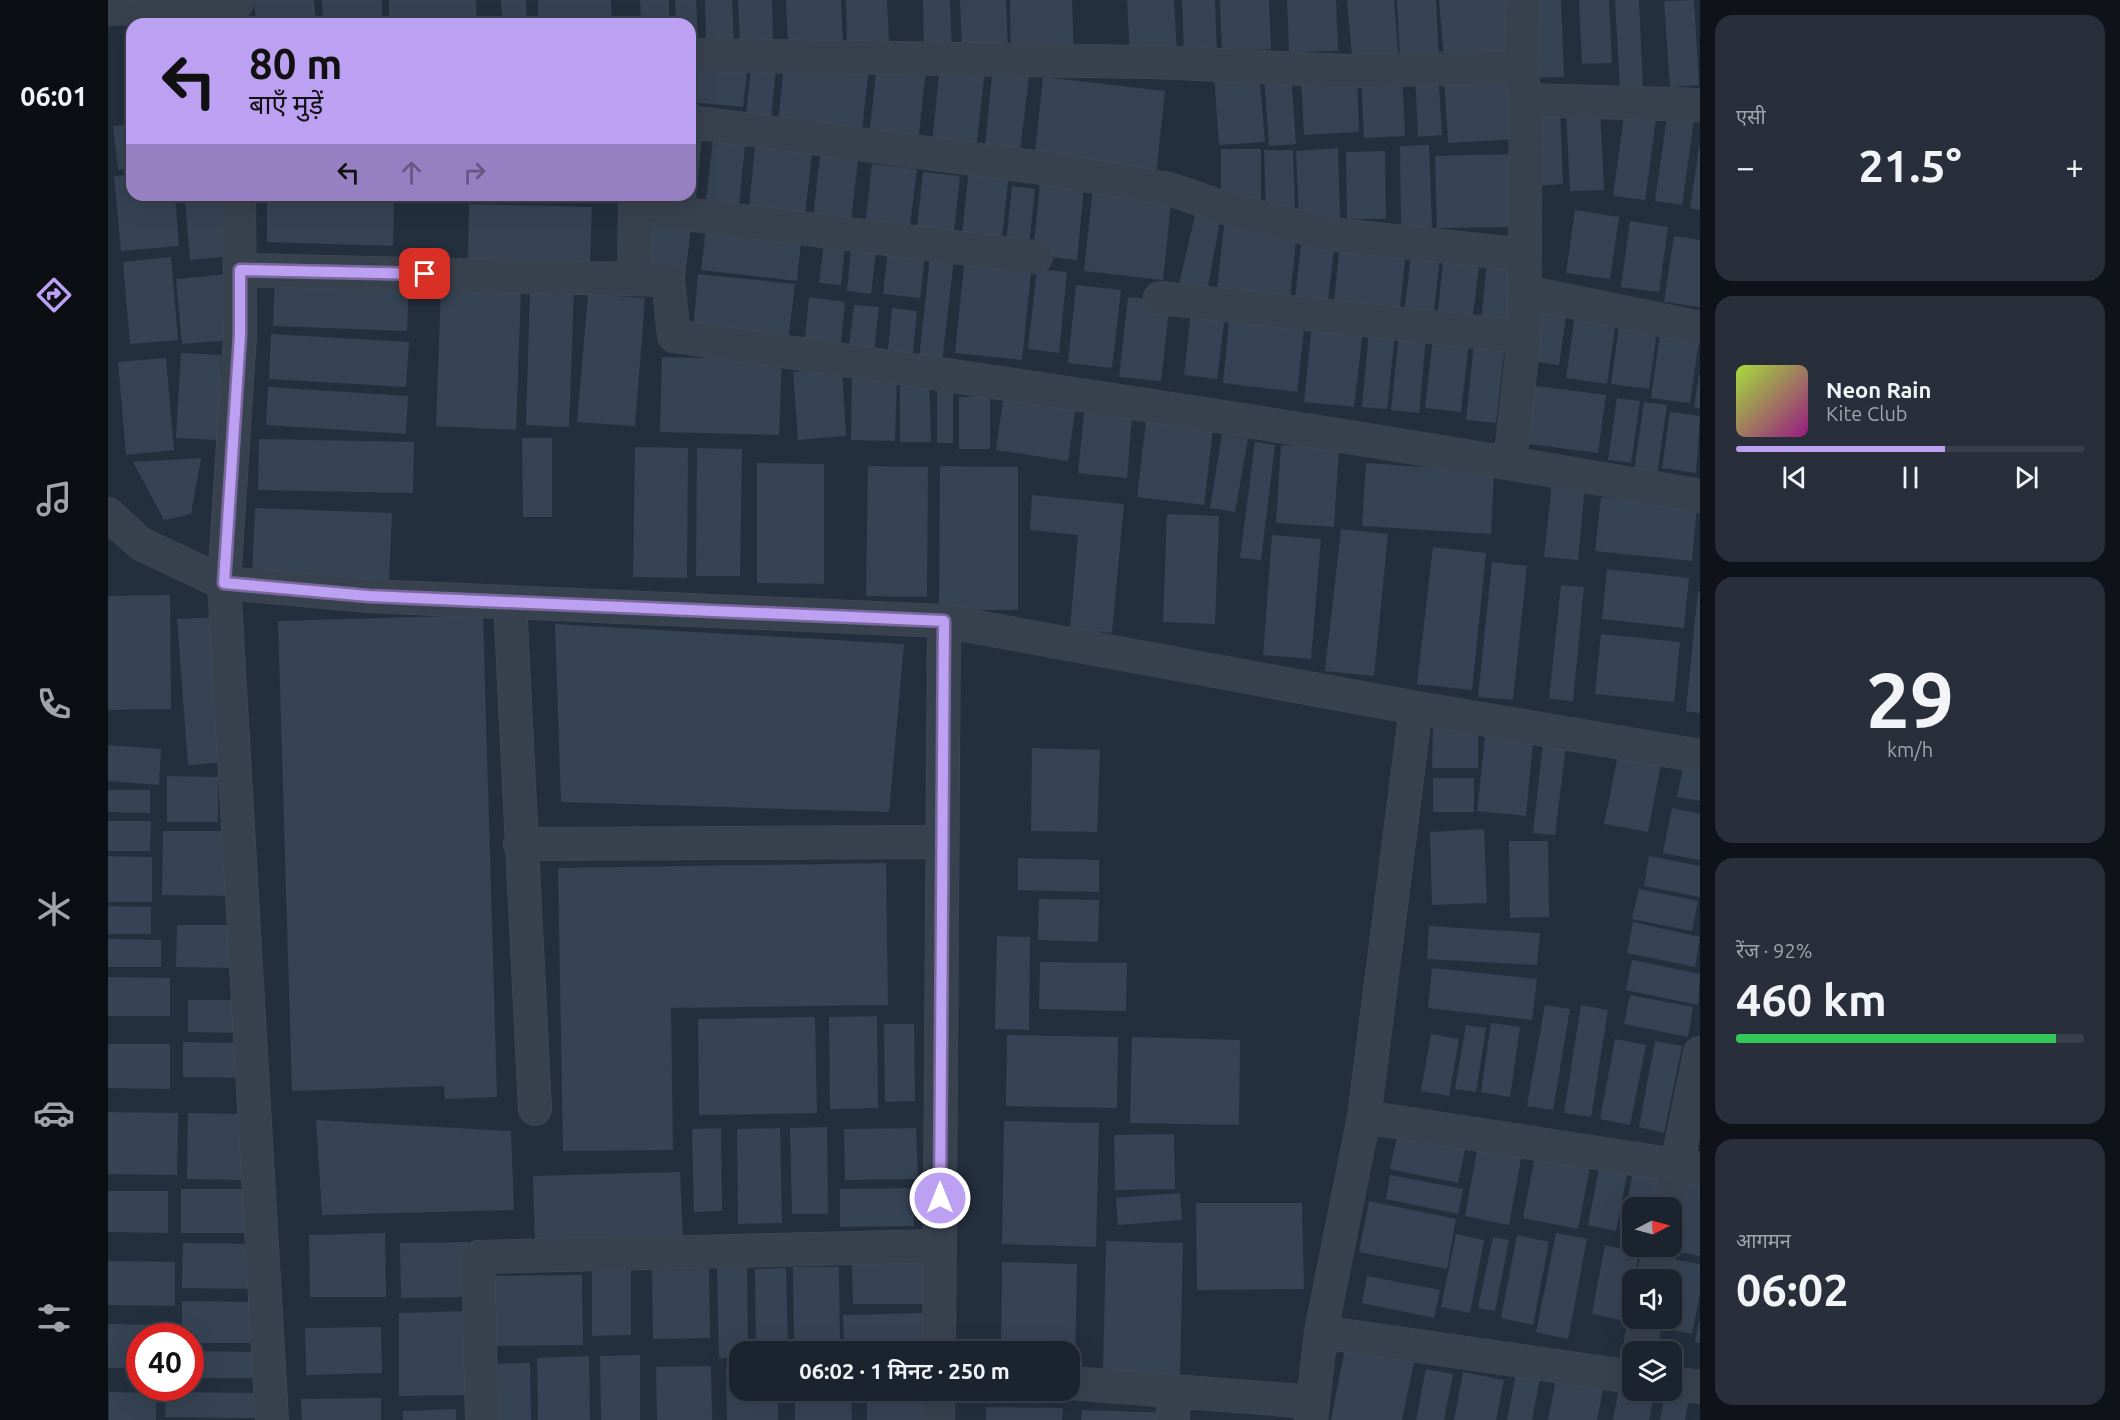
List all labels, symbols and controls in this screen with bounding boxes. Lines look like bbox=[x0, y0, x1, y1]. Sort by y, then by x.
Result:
text: 80 m bbox=[249, 40, 343, 87]
icon: left bbox=[150, 42, 228, 120]
text: 06:01 bbox=[20, 81, 88, 111]
text: बाएँ मुड़ें bbox=[249, 89, 323, 119]
text: एसी bbox=[1736, 105, 1766, 128]
text: 21.5° bbox=[1858, 140, 1962, 191]
text: − bbox=[1736, 148, 1755, 185]
text: + bbox=[2065, 148, 2084, 185]
icon: left bbox=[332, 156, 365, 189]
icon: ahead bbox=[395, 156, 428, 189]
icon: right bbox=[458, 156, 491, 189]
pin bbox=[399, 248, 450, 299]
icon: arrive bbox=[408, 257, 441, 290]
icon: directions bbox=[33, 274, 75, 316]
text: Neon Rain bbox=[1826, 377, 1931, 402]
text: Kite Club bbox=[1826, 402, 1908, 425]
icon: previous bbox=[1778, 461, 1811, 494]
icon: pause bbox=[1894, 461, 1927, 494]
icon: next bbox=[2010, 461, 2043, 494]
icon: music bbox=[33, 478, 75, 520]
text: 29 bbox=[1866, 655, 1954, 743]
icon: phone bbox=[33, 683, 75, 725]
text: km/h bbox=[1887, 738, 1933, 761]
icon: climate bbox=[33, 888, 75, 930]
text: रेंज · 92% bbox=[1736, 939, 1812, 962]
text: 460 km bbox=[1736, 974, 1887, 1025]
icon: car bbox=[33, 1092, 75, 1134]
position arrow bbox=[908, 1166, 972, 1230]
north arrow bbox=[1622, 1197, 1682, 1257]
map controls bbox=[1622, 1197, 1682, 1401]
text: आगमन bbox=[1736, 1229, 1791, 1252]
text: 06:02 bbox=[1736, 1264, 1849, 1315]
button: sound bbox=[1622, 1269, 1682, 1329]
icon: filters bbox=[33, 1297, 75, 1339]
speed limit sign: 40 bbox=[126, 1323, 204, 1401]
button: layers bbox=[1622, 1341, 1682, 1401]
text: 06:02 · 1 मिनट · 250 m bbox=[799, 1358, 1010, 1383]

